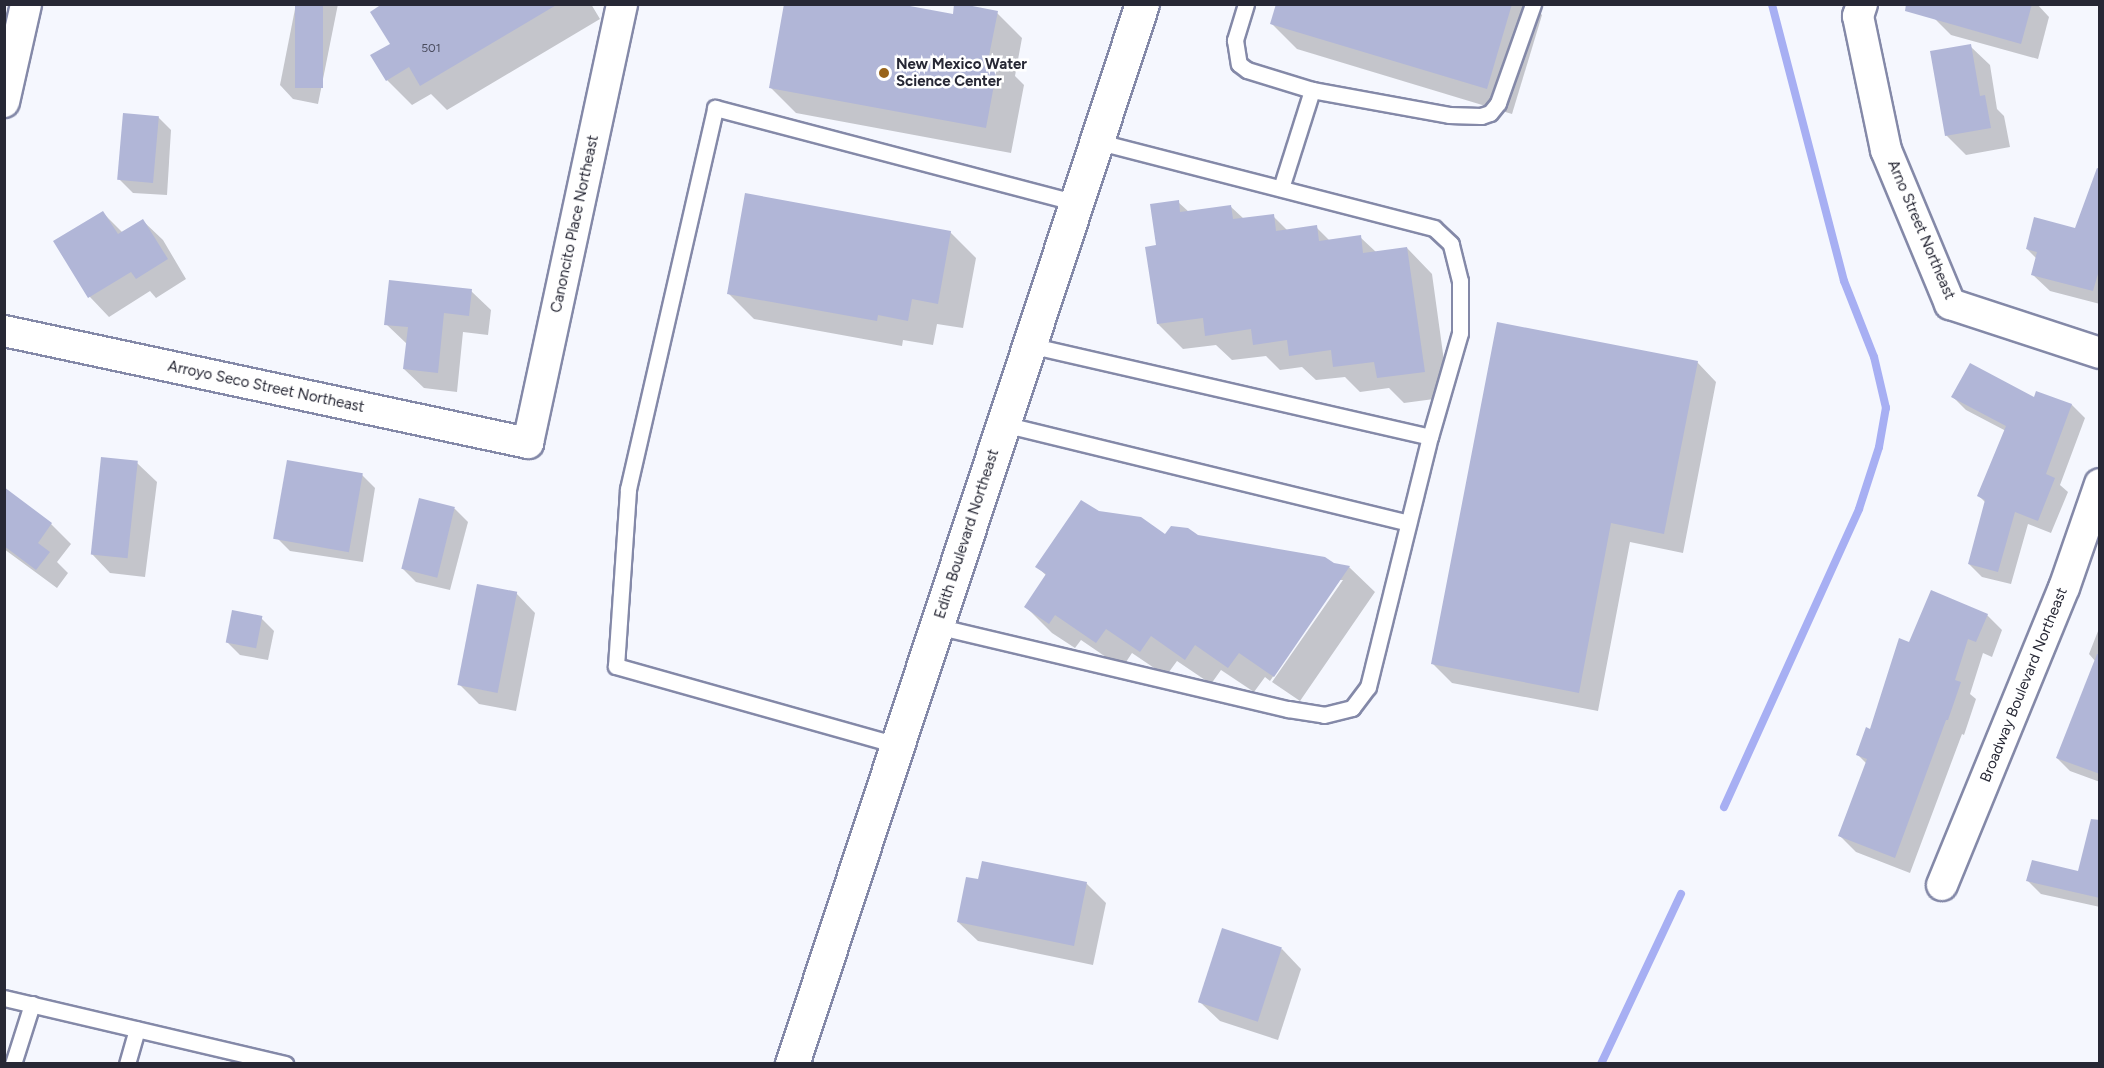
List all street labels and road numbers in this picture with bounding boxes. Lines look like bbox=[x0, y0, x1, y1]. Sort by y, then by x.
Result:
street label: Canoncito Place Northeast bbox=[547, 134, 603, 314]
street label: Arno Street Northeast bbox=[1883, 158, 1959, 302]
street label: Arroyo Seco Street Northeast bbox=[166, 357, 366, 417]
street label: Edith Boulevard Northeast bbox=[931, 447, 1003, 621]
street label: Broadway Boulevard Northeast bbox=[1977, 585, 2071, 785]

